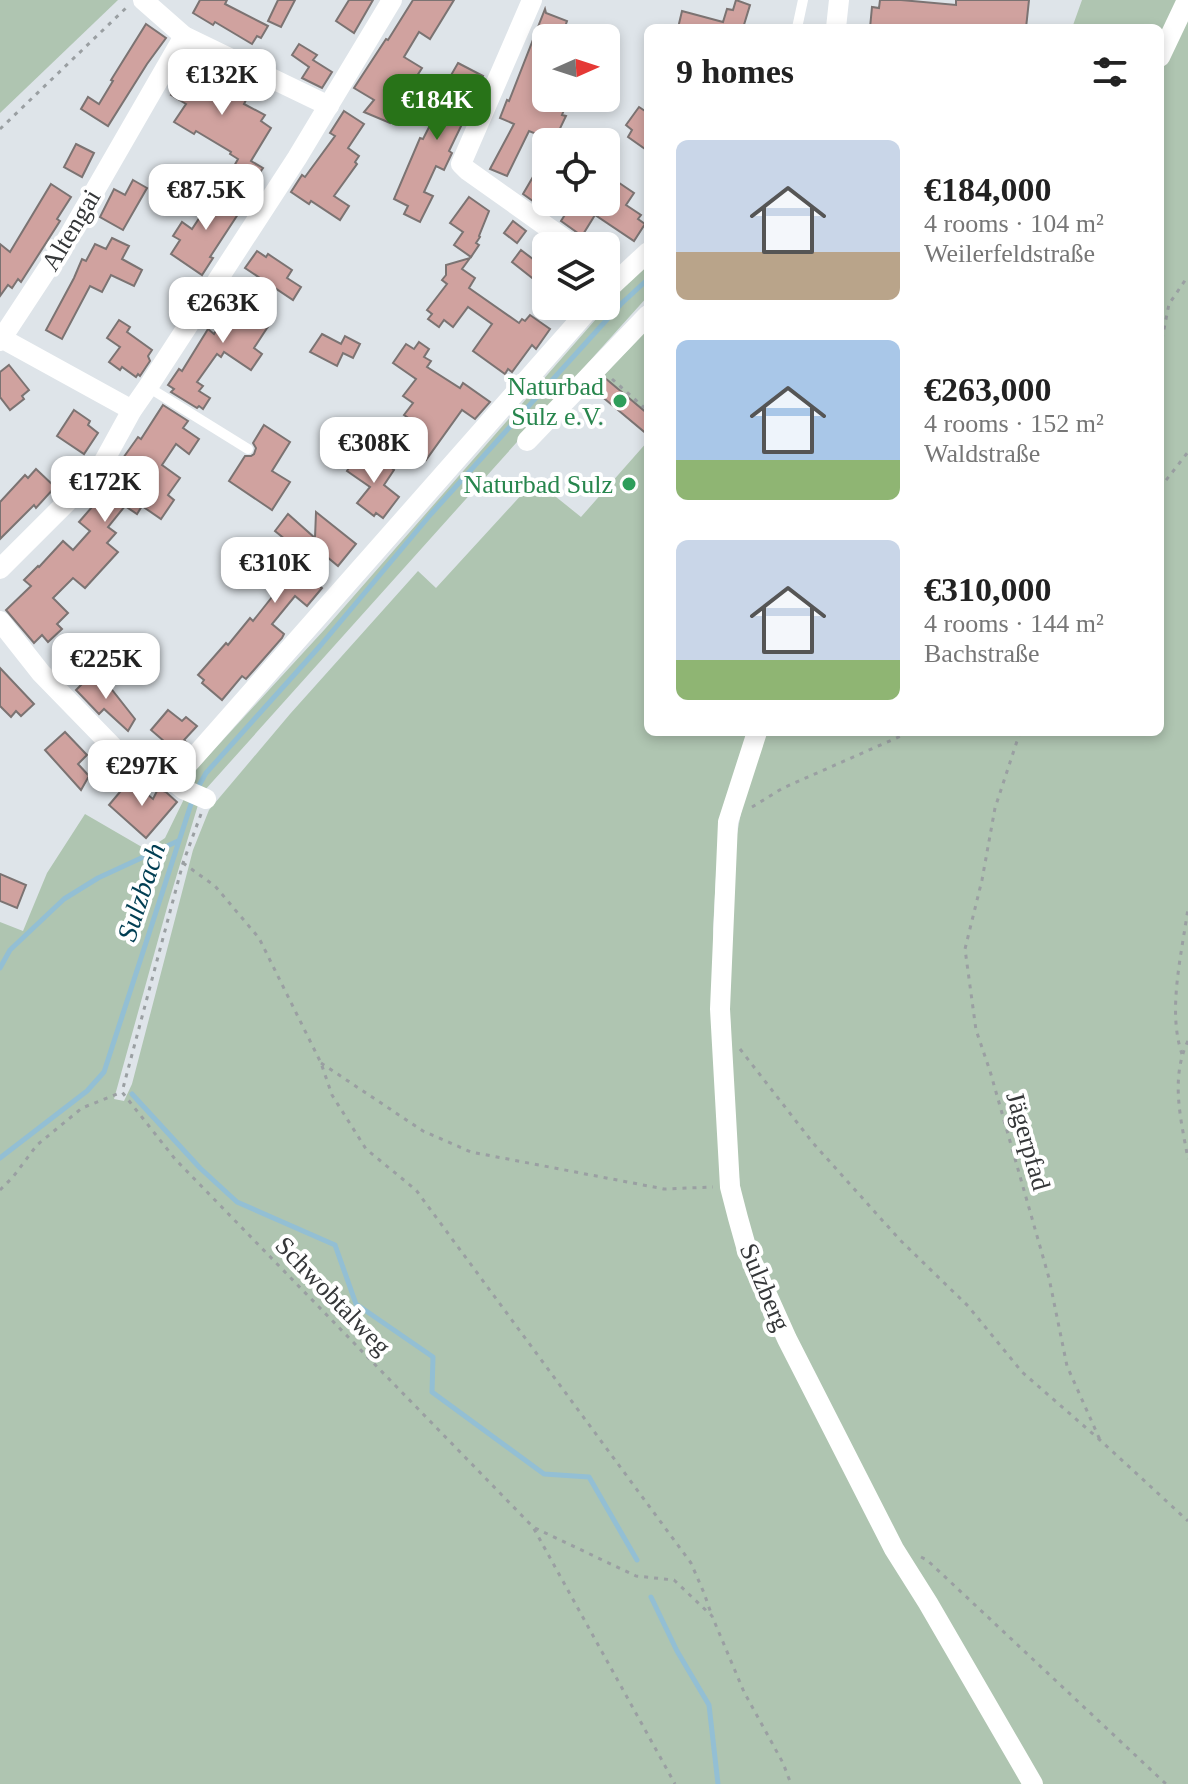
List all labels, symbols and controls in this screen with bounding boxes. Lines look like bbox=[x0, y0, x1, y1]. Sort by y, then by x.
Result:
north arrow bbox=[532, 24, 620, 112]
map controls bbox=[532, 24, 620, 320]
pin: €132K bbox=[166, 49, 278, 117]
icon: filters bbox=[1088, 50, 1132, 94]
text: 9 homes bbox=[676, 53, 794, 90]
text: €132K bbox=[186, 60, 258, 89]
pin: €184K bbox=[381, 74, 493, 142]
text: €184K bbox=[401, 85, 473, 114]
button: locate bbox=[532, 128, 620, 216]
pin: €87.5K bbox=[141, 164, 271, 232]
text: €184,000 bbox=[924, 171, 1052, 208]
icon: home bbox=[740, 172, 836, 268]
text: €87.5K bbox=[167, 175, 245, 204]
street label: Altengai bbox=[36, 184, 106, 276]
text: 4 rooms · 104 m² bbox=[924, 209, 1104, 238]
button: layers bbox=[532, 232, 620, 320]
text: Weilerfeldstraße bbox=[924, 239, 1095, 268]
pin: €263K bbox=[167, 277, 279, 345]
text: €263K bbox=[187, 288, 259, 317]
text: €263,000 bbox=[924, 371, 1052, 408]
place label: Naturbad Sulz e.V. bbox=[507, 372, 604, 431]
icon: home bbox=[740, 372, 836, 468]
marker: Naturbad Sulz e.V. bbox=[611, 392, 629, 410]
text: 4 rooms · 152 m² bbox=[924, 409, 1104, 438]
pin: €308K bbox=[318, 417, 430, 485]
text: €308K bbox=[338, 428, 410, 457]
text: Waldstraße bbox=[924, 439, 1040, 468]
pin: €172K bbox=[49, 456, 161, 524]
text: €172K bbox=[69, 467, 141, 496]
place label: Naturbad Sulz bbox=[464, 470, 613, 499]
marker: Naturbad Sulz bbox=[620, 475, 638, 493]
pin: €310K bbox=[219, 537, 331, 605]
text: €310K bbox=[239, 548, 311, 577]
text: €310,000 bbox=[924, 571, 1052, 608]
icon: home bbox=[740, 572, 836, 668]
text: 4 rooms · 144 m² bbox=[924, 609, 1104, 638]
pin: €225K bbox=[50, 633, 162, 701]
text: Bachstraße bbox=[924, 639, 1040, 668]
text: €225K bbox=[70, 644, 142, 673]
pin: €297K bbox=[86, 740, 198, 808]
text: €297K bbox=[106, 751, 178, 780]
water label: Sulzbach bbox=[111, 839, 171, 945]
street label: Jägerpfad bbox=[1000, 1088, 1056, 1194]
street label: Schwobtalweg bbox=[269, 1231, 397, 1361]
street label: Sulzberg bbox=[734, 1239, 796, 1335]

